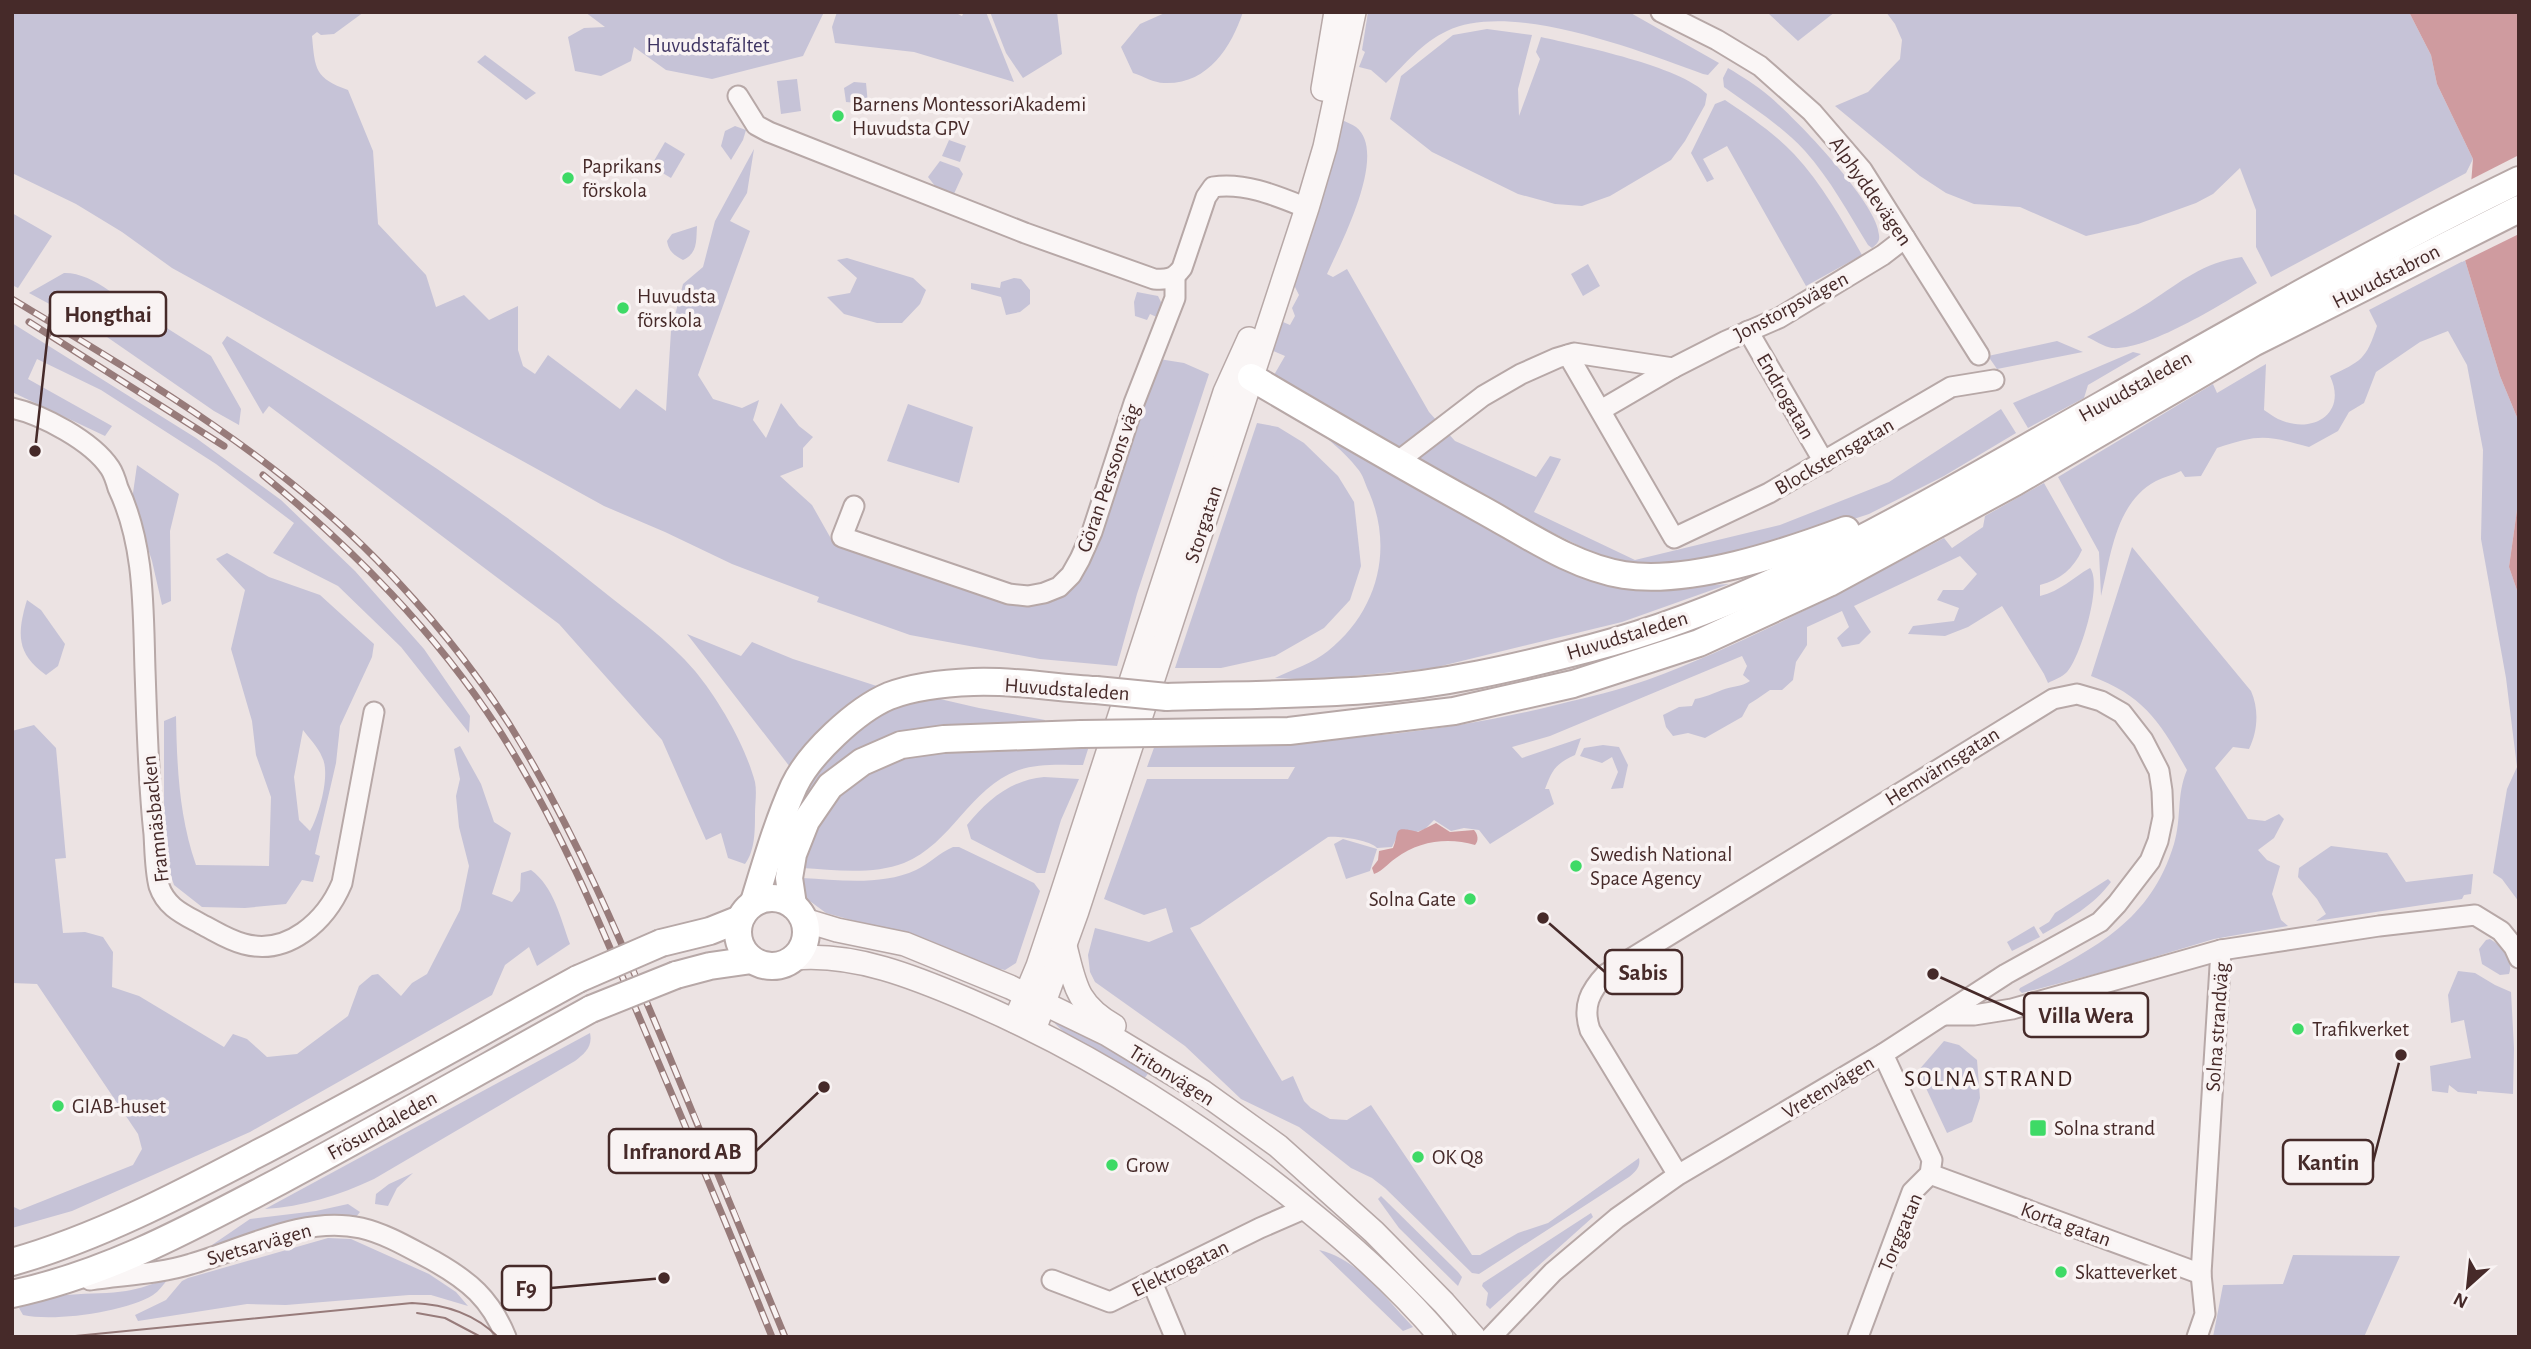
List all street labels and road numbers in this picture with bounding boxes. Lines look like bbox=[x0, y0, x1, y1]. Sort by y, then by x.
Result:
street label: Alphyddevägen bbox=[1825, 133, 1916, 250]
street label: Huvudstabron bbox=[2329, 240, 2443, 312]
street label: Jonstorpsvägen bbox=[1731, 268, 1852, 345]
street label: Huvudstaleden bbox=[2075, 347, 2195, 426]
street label: Endrogatan bbox=[1753, 350, 1819, 443]
street label: Göran Perssons väg bbox=[1073, 401, 1144, 555]
street label: Blockstensgatan bbox=[1771, 414, 1897, 499]
street label: Storgatan bbox=[1181, 483, 1226, 565]
street label: Huvudstaleden bbox=[1564, 607, 1690, 664]
street label: Huvudstaleden bbox=[1004, 675, 1130, 704]
street label: Hemvärnsgatan bbox=[1882, 723, 2003, 810]
street label: Framnäsbacken bbox=[138, 754, 173, 884]
street label: Solna strandväg bbox=[2203, 961, 2233, 1092]
street label: Tritonvägen bbox=[1125, 1041, 1218, 1110]
street label: Vretenvägen bbox=[1779, 1052, 1878, 1123]
street label: Frösundaleden bbox=[324, 1087, 440, 1164]
street label: Torggatan bbox=[1875, 1190, 1926, 1274]
street label: Korta gatan bbox=[2018, 1198, 2114, 1250]
street label: Svetsarvägen bbox=[204, 1220, 314, 1269]
street label: Elektrogatan bbox=[1128, 1236, 1232, 1301]

